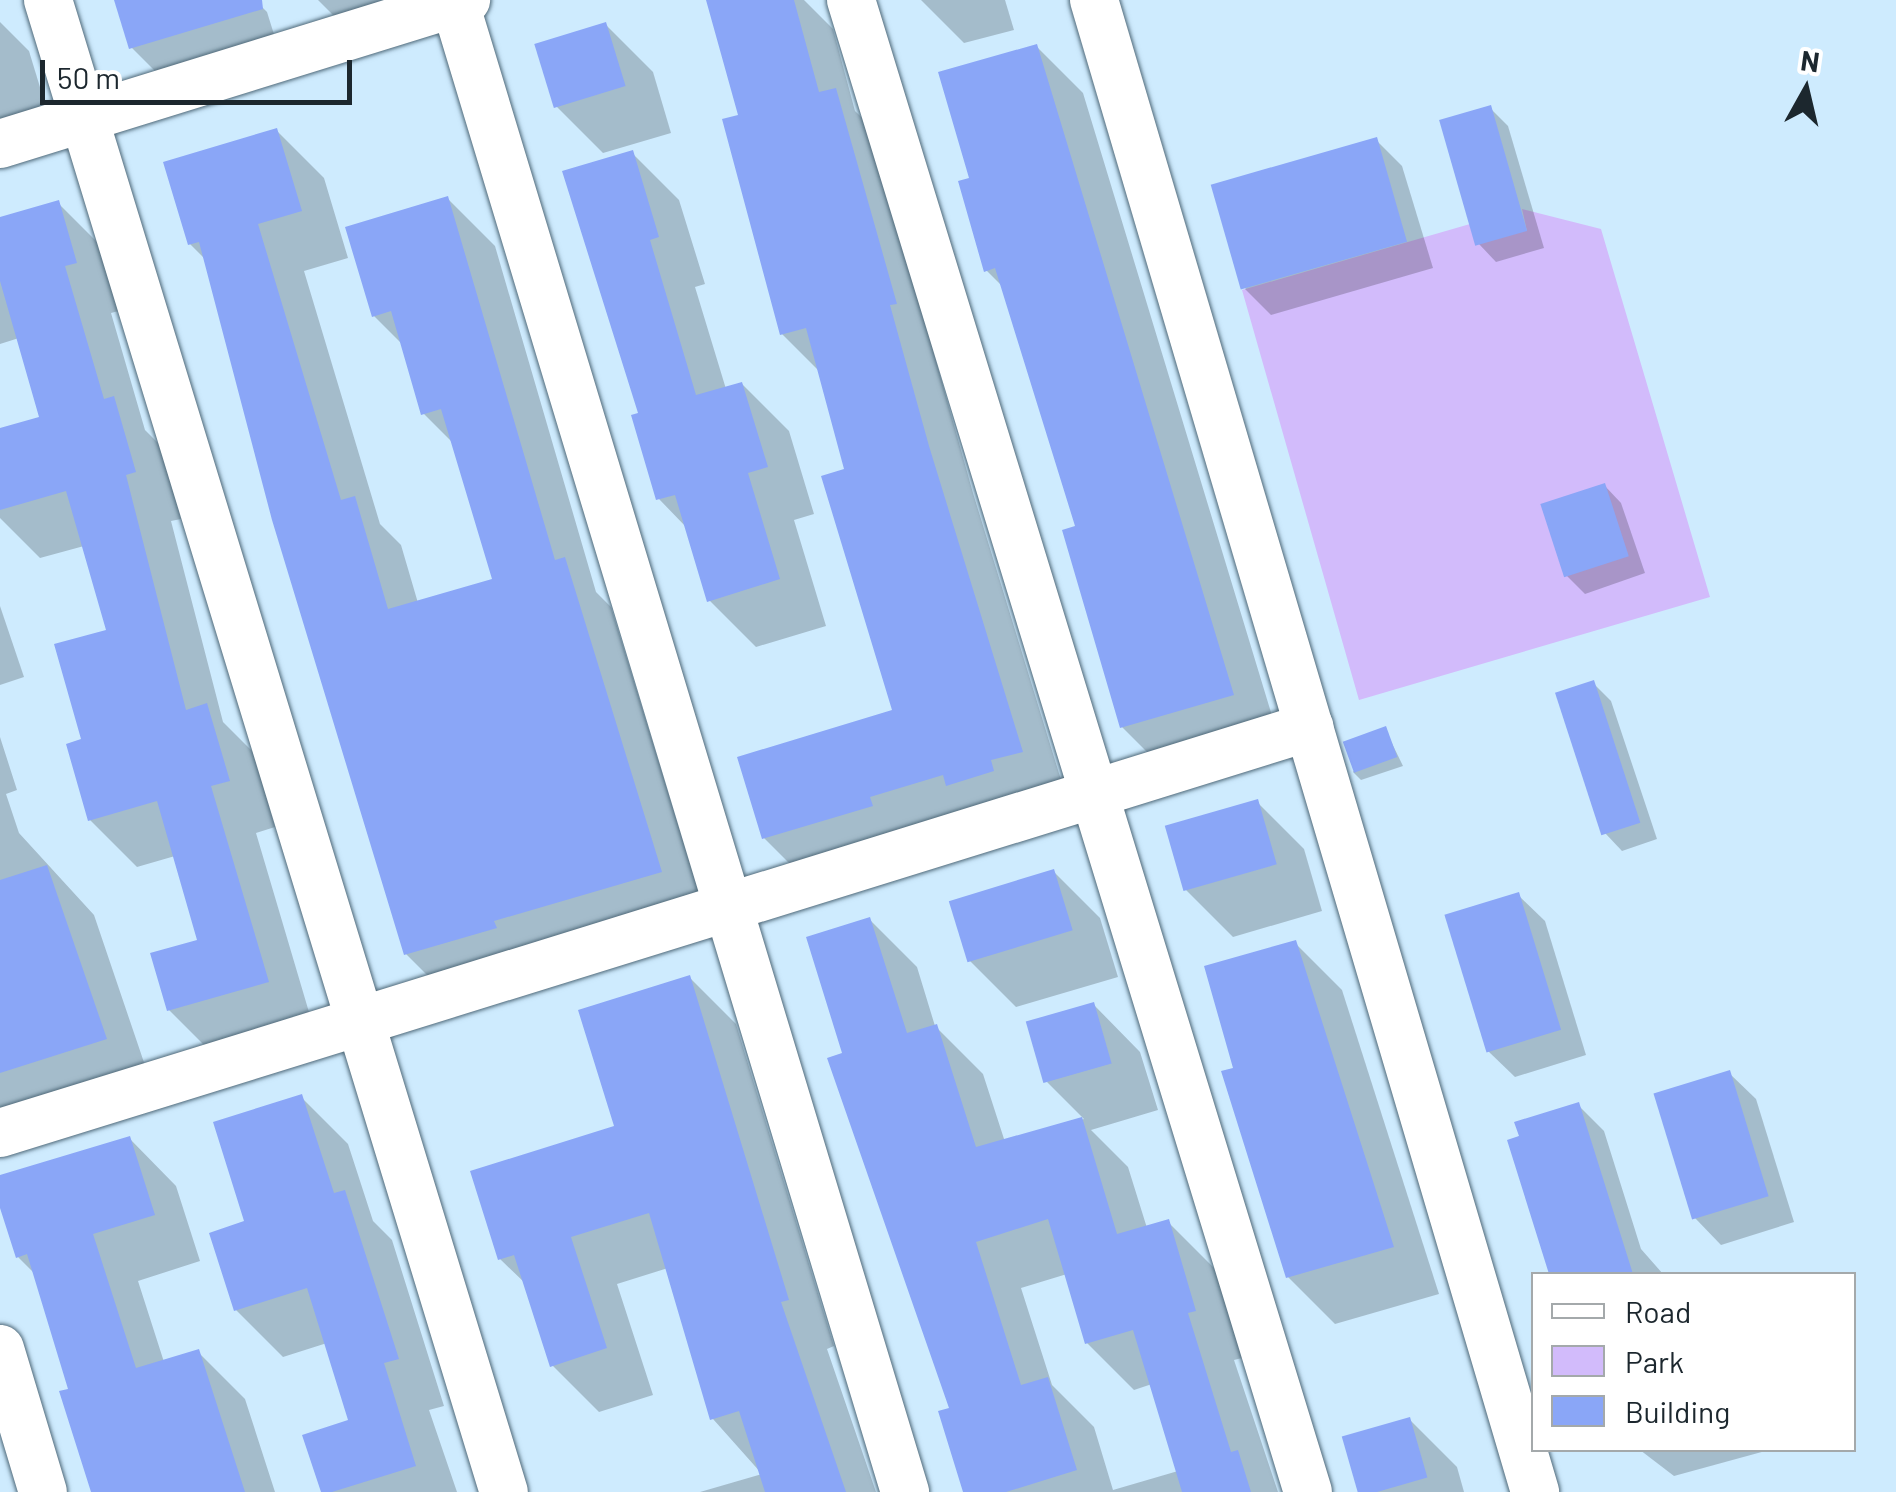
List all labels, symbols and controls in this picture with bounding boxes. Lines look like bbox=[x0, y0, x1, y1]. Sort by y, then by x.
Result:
scale bar bbox=[45, 40, 358, 102]
north arrow bbox=[1756, 40, 1856, 140]
text: N bbox=[1799, 42, 1822, 78]
text: 50 m bbox=[57, 59, 120, 95]
legend bbox=[1531, 1272, 1856, 1452]
text: Road bbox=[1625, 1293, 1691, 1329]
text: Park bbox=[1625, 1343, 1684, 1379]
text: Building bbox=[1625, 1393, 1730, 1429]

